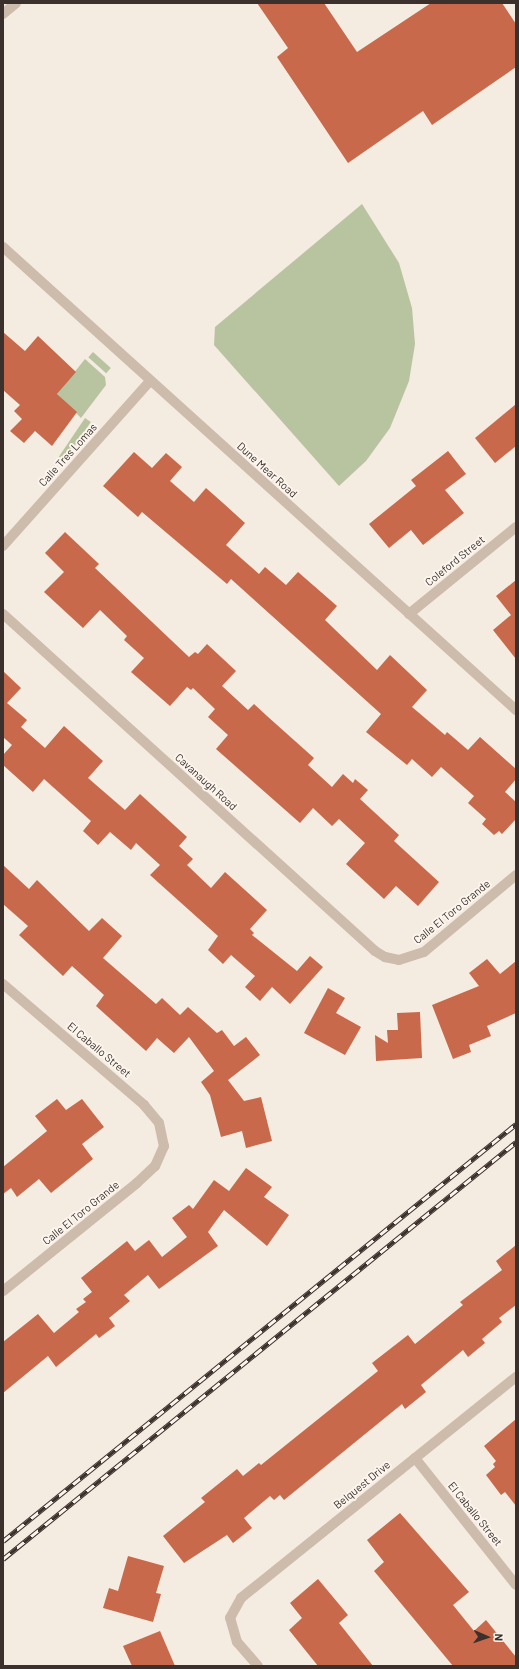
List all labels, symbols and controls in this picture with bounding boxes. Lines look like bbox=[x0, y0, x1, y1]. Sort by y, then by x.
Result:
street label: Calle Tres Lomas bbox=[36, 421, 100, 489]
street label: Dune Mear Road bbox=[234, 440, 300, 500]
street label: Coleford Street bbox=[423, 533, 487, 589]
street label: Cavanaugh Road bbox=[172, 751, 240, 813]
street label: Calle El Toro Grande bbox=[411, 877, 493, 947]
street label: El Caballo Street bbox=[65, 1020, 133, 1080]
street label: Calle El Toro Grande bbox=[40, 1178, 122, 1248]
street label: Belquest Drive bbox=[331, 1458, 393, 1512]
street label: El Caballo Street bbox=[445, 1479, 505, 1549]
north arrow bbox=[467, 1617, 507, 1657]
text: N bbox=[493, 1634, 506, 1641]

